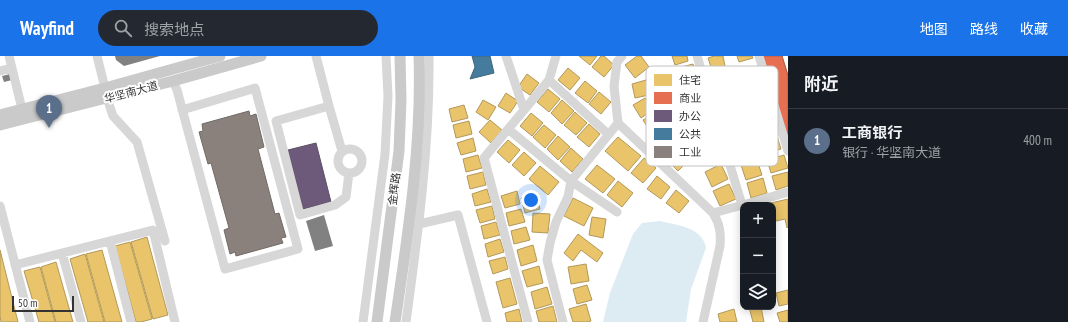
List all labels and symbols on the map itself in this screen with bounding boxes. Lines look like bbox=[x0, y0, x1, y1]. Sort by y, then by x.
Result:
legend bbox=[646, 66, 778, 166]
text: 住宅 bbox=[679, 73, 701, 87]
street label: 华坚南大道 bbox=[103, 78, 159, 106]
text: 商业 bbox=[679, 91, 701, 105]
pin: 1 bbox=[36, 95, 62, 128]
text: 办公 bbox=[679, 109, 701, 123]
text: 公共 bbox=[679, 127, 701, 141]
text: 工业 bbox=[679, 145, 701, 159]
street label: 金辉路 bbox=[385, 172, 403, 206]
your location bbox=[521, 190, 541, 210]
scale bar bbox=[12, 294, 74, 313]

